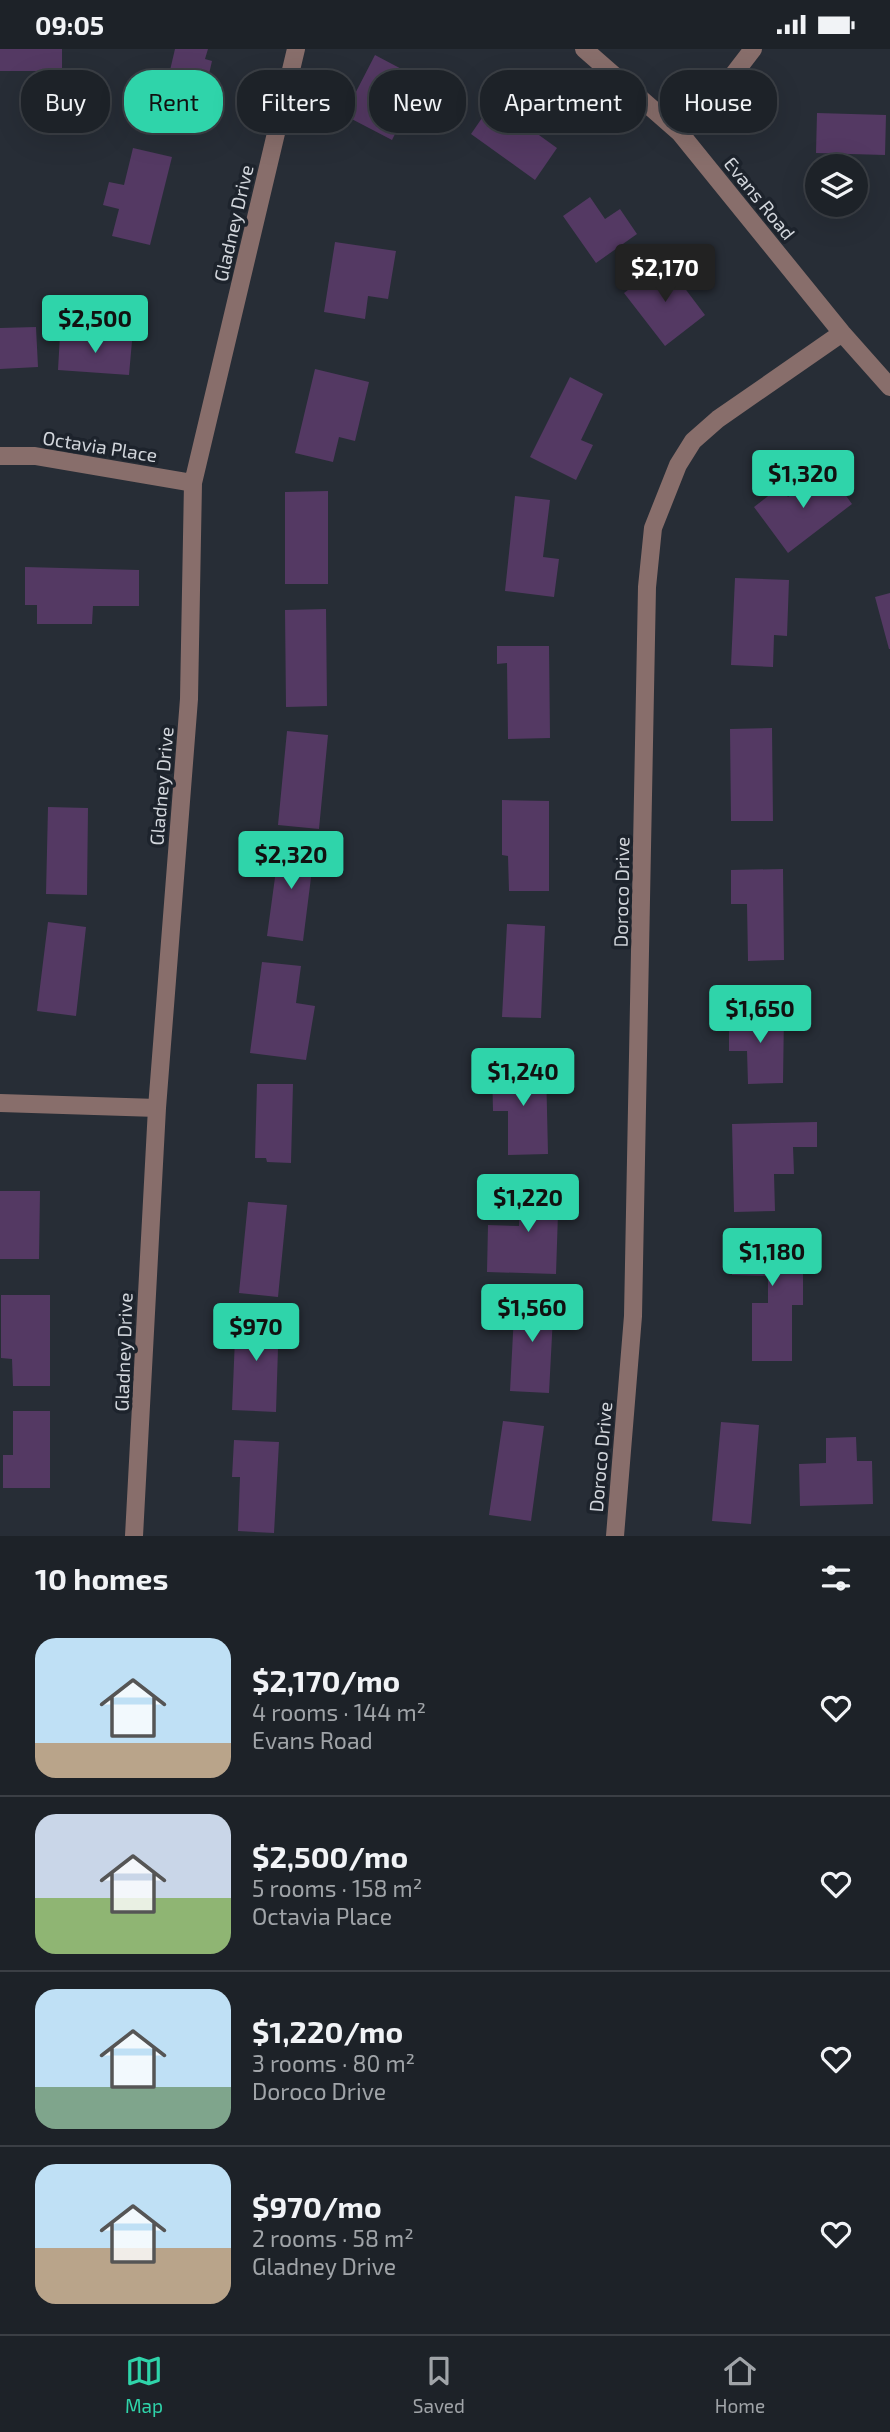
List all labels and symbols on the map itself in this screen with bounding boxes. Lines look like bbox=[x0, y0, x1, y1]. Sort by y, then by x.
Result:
street label: Evans Road bbox=[720, 152, 800, 244]
street label: Gladney Drive bbox=[208, 162, 258, 284]
pin: $2,170 bbox=[608, 245, 722, 304]
pin: $2,500 bbox=[38, 295, 152, 355]
street label: Octavia Place bbox=[41, 426, 159, 466]
pin: $1,320 bbox=[746, 451, 860, 510]
street label: Gladney Drive bbox=[144, 726, 178, 846]
pin: $2,320 bbox=[234, 831, 348, 891]
street label: Doroco Drive bbox=[609, 836, 633, 948]
pin: $1,650 bbox=[703, 985, 817, 1045]
pin: $1,240 bbox=[466, 1049, 580, 1108]
pin: $1,220 bbox=[471, 1175, 585, 1234]
pin: $1,180 bbox=[715, 1229, 829, 1288]
pin: $1,560 bbox=[475, 1285, 589, 1344]
street label: Gladney Drive bbox=[109, 1292, 137, 1412]
pin: $970 bbox=[215, 1303, 297, 1363]
street label: Doroco Drive bbox=[584, 1401, 616, 1513]

